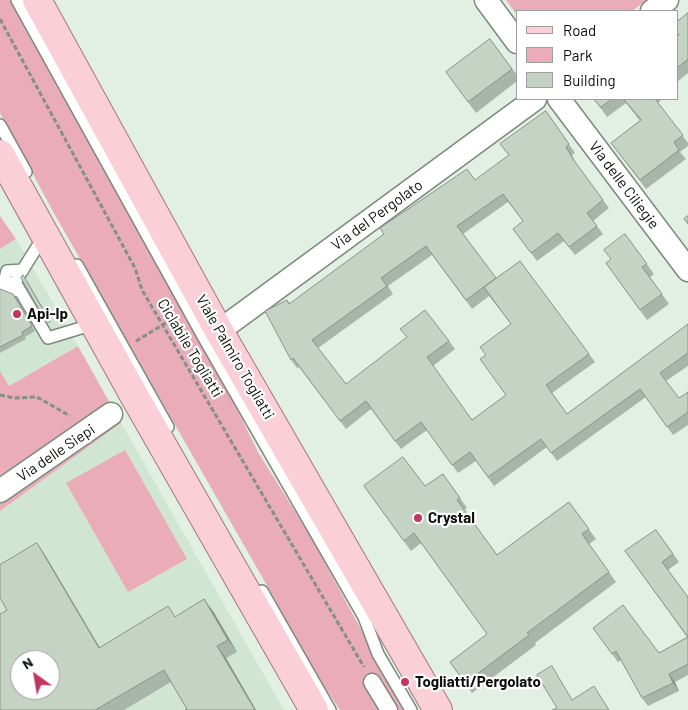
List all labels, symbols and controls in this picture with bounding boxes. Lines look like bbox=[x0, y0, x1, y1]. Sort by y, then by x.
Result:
legend bbox=[516, 10, 678, 100]
text: Road bbox=[563, 21, 596, 39]
text: Park bbox=[563, 46, 592, 64]
text: Building bbox=[563, 71, 616, 89]
street label: Via delle Ciliegie bbox=[585, 137, 663, 233]
street label: Via del Pergolato bbox=[328, 176, 426, 254]
street label: Viale Palmiro Togliatti bbox=[192, 292, 278, 422]
street label: Ciclabile Togliatti bbox=[154, 296, 226, 400]
place label: Api-Ip bbox=[27, 305, 68, 323]
marker: Api-Ip bbox=[11, 308, 23, 320]
street label: Via delle Siepi bbox=[14, 420, 98, 486]
place label: Crystal bbox=[428, 509, 475, 527]
marker: Crystal bbox=[412, 512, 424, 524]
north arrow bbox=[10, 650, 60, 700]
text: N bbox=[19, 653, 36, 672]
place label: Togliatti/Pergolato bbox=[415, 673, 541, 691]
marker: Togliatti/Pergolato bbox=[399, 676, 411, 688]

